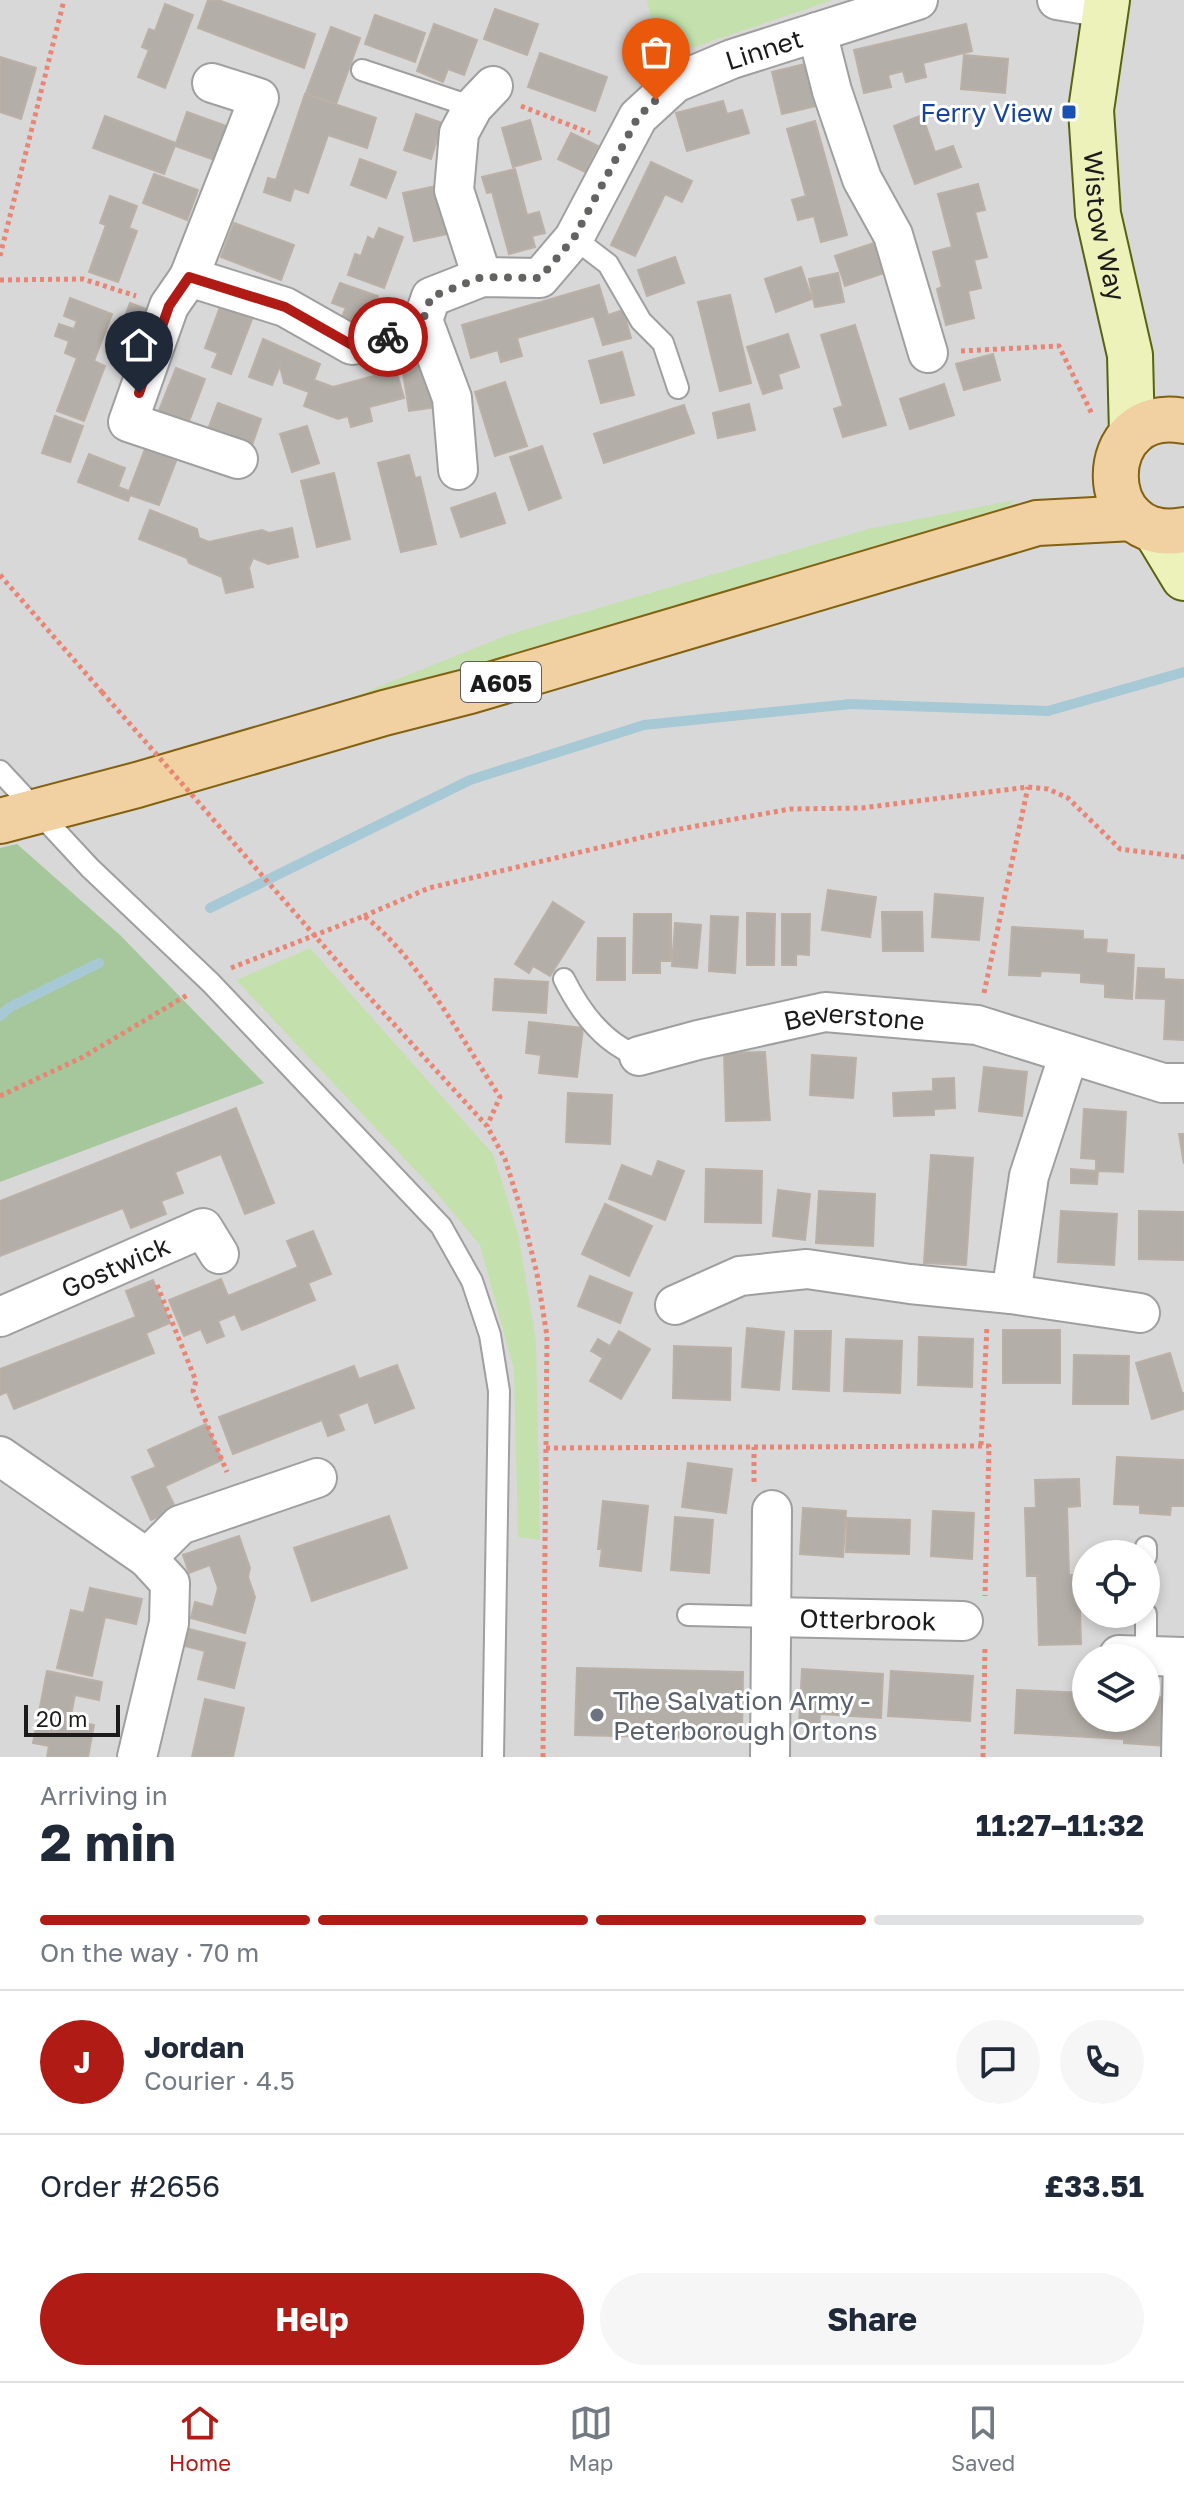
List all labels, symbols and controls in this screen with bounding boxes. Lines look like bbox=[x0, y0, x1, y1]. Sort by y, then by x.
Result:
pin bbox=[622, 18, 690, 100]
street label: Linnet bbox=[721, 22, 806, 76]
icon: bag bbox=[634, 30, 678, 74]
place label: Ferry View bbox=[920, 97, 1053, 128]
marker: Ferry View bbox=[1060, 103, 1078, 121]
street label: Wistow Way bbox=[1078, 150, 1133, 304]
courier bbox=[348, 297, 428, 377]
pin bbox=[105, 311, 173, 393]
icon: bike bbox=[366, 315, 410, 359]
icon: home bbox=[117, 323, 161, 367]
road number: A605 bbox=[461, 662, 541, 702]
street label: Beverstone bbox=[780, 996, 926, 1036]
street label: Gostwick bbox=[56, 1229, 175, 1304]
map controls bbox=[1072, 1540, 1160, 1732]
button: locate bbox=[1072, 1540, 1160, 1628]
street label: Otterbrook bbox=[799, 1602, 937, 1636]
button: layers bbox=[1072, 1644, 1160, 1732]
place label: The Salvation Army - Peterborough Ortons bbox=[613, 1685, 877, 1746]
scale bar bbox=[24, 1701, 120, 1737]
text: 20 m bbox=[36, 1705, 87, 1732]
marker: The Salvation Army - Peterborough Ortons bbox=[588, 1706, 606, 1724]
text: Arriving in bbox=[40, 1780, 168, 1811]
text: 11:27–11:32 bbox=[976, 1807, 1144, 1843]
text: 2 min bbox=[40, 1810, 176, 1872]
text: On the way · 70 m bbox=[40, 1937, 259, 1968]
button: chat bbox=[956, 2020, 1040, 2104]
button: phone bbox=[1060, 2020, 1144, 2104]
text: Jordan bbox=[144, 2029, 244, 2065]
text: J bbox=[73, 2044, 91, 2080]
text: Courier · 4.5 bbox=[144, 2065, 295, 2096]
text: Order #2656 bbox=[40, 2168, 220, 2204]
text: £33.51 bbox=[1044, 2168, 1144, 2204]
button: Help bbox=[40, 2273, 584, 2365]
button: Share bbox=[600, 2273, 1144, 2365]
tab: Home bbox=[169, 2401, 231, 2476]
tab: Map bbox=[569, 2401, 613, 2476]
tab: Saved bbox=[951, 2401, 1015, 2476]

